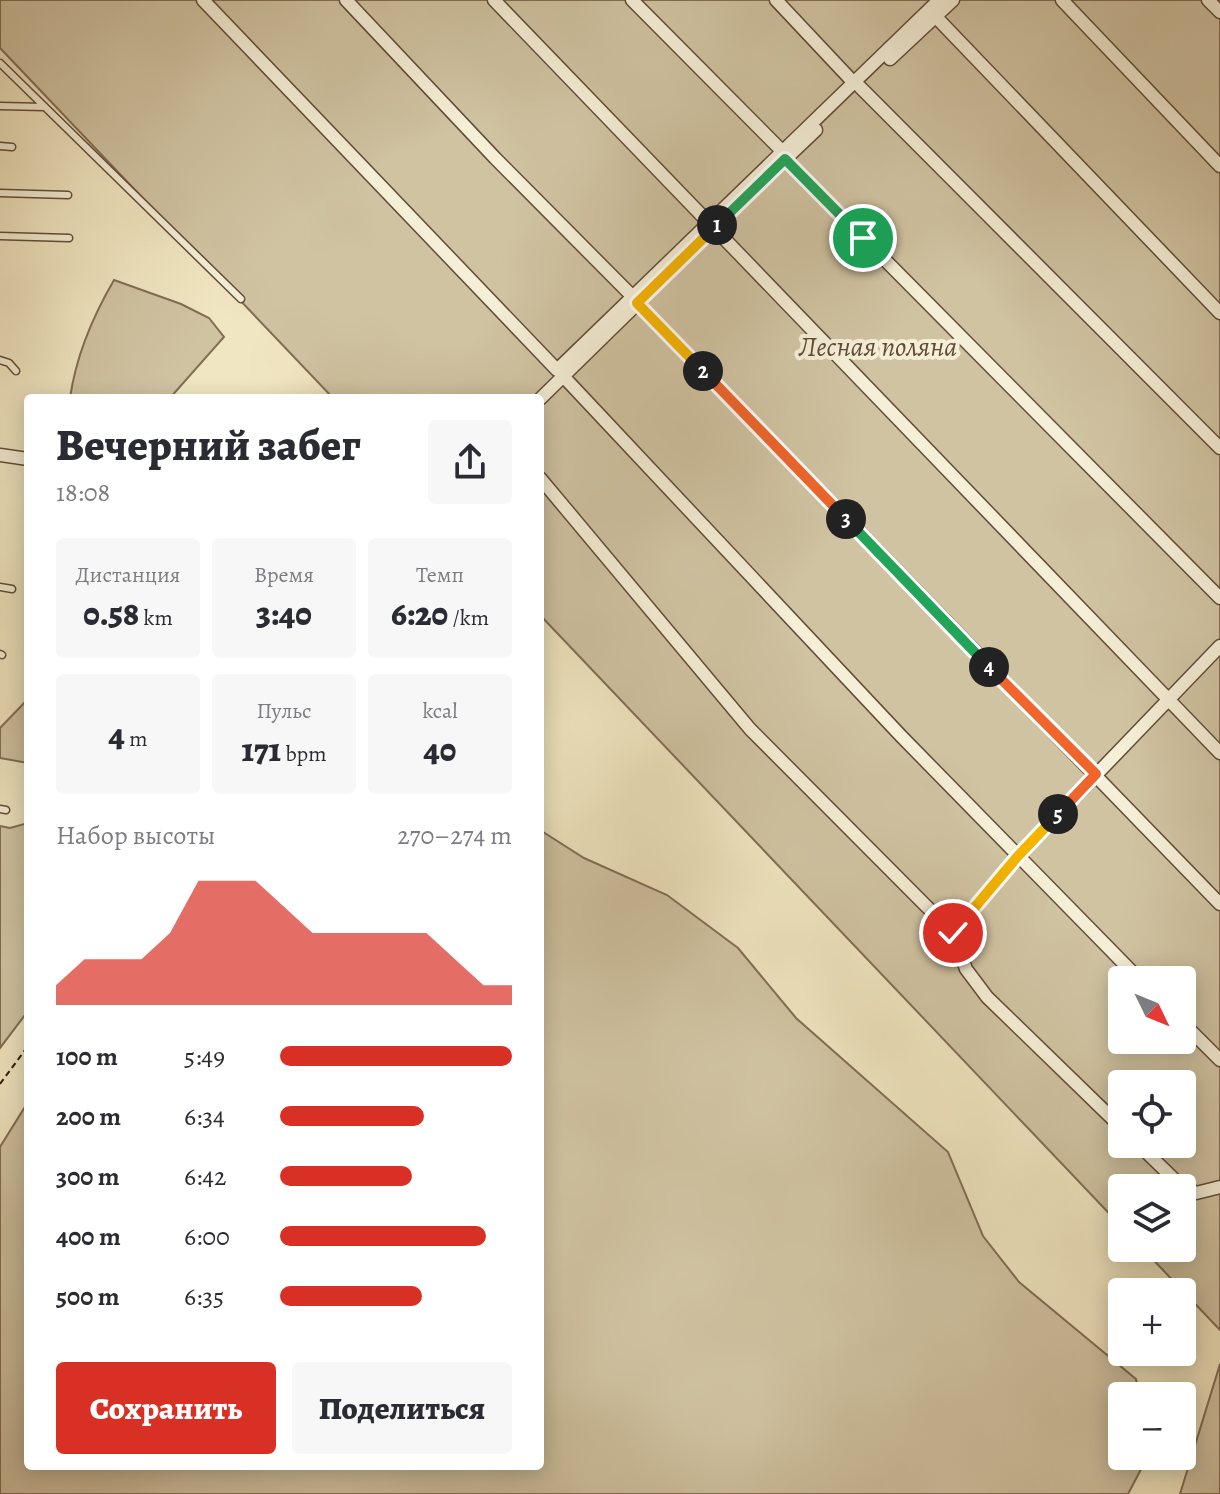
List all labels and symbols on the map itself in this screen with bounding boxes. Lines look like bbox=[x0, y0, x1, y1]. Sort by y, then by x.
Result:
pin bbox=[829, 204, 897, 272]
pin: 1 bbox=[697, 205, 737, 245]
park label: Лесная поляна bbox=[798, 328, 957, 366]
pin: 2 bbox=[683, 351, 723, 391]
pin: 3 bbox=[826, 499, 866, 539]
pin: 4 bbox=[969, 647, 1009, 687]
pin: 5 bbox=[1038, 794, 1078, 834]
pin bbox=[919, 899, 987, 967]
north arrow bbox=[1108, 966, 1196, 1054]

